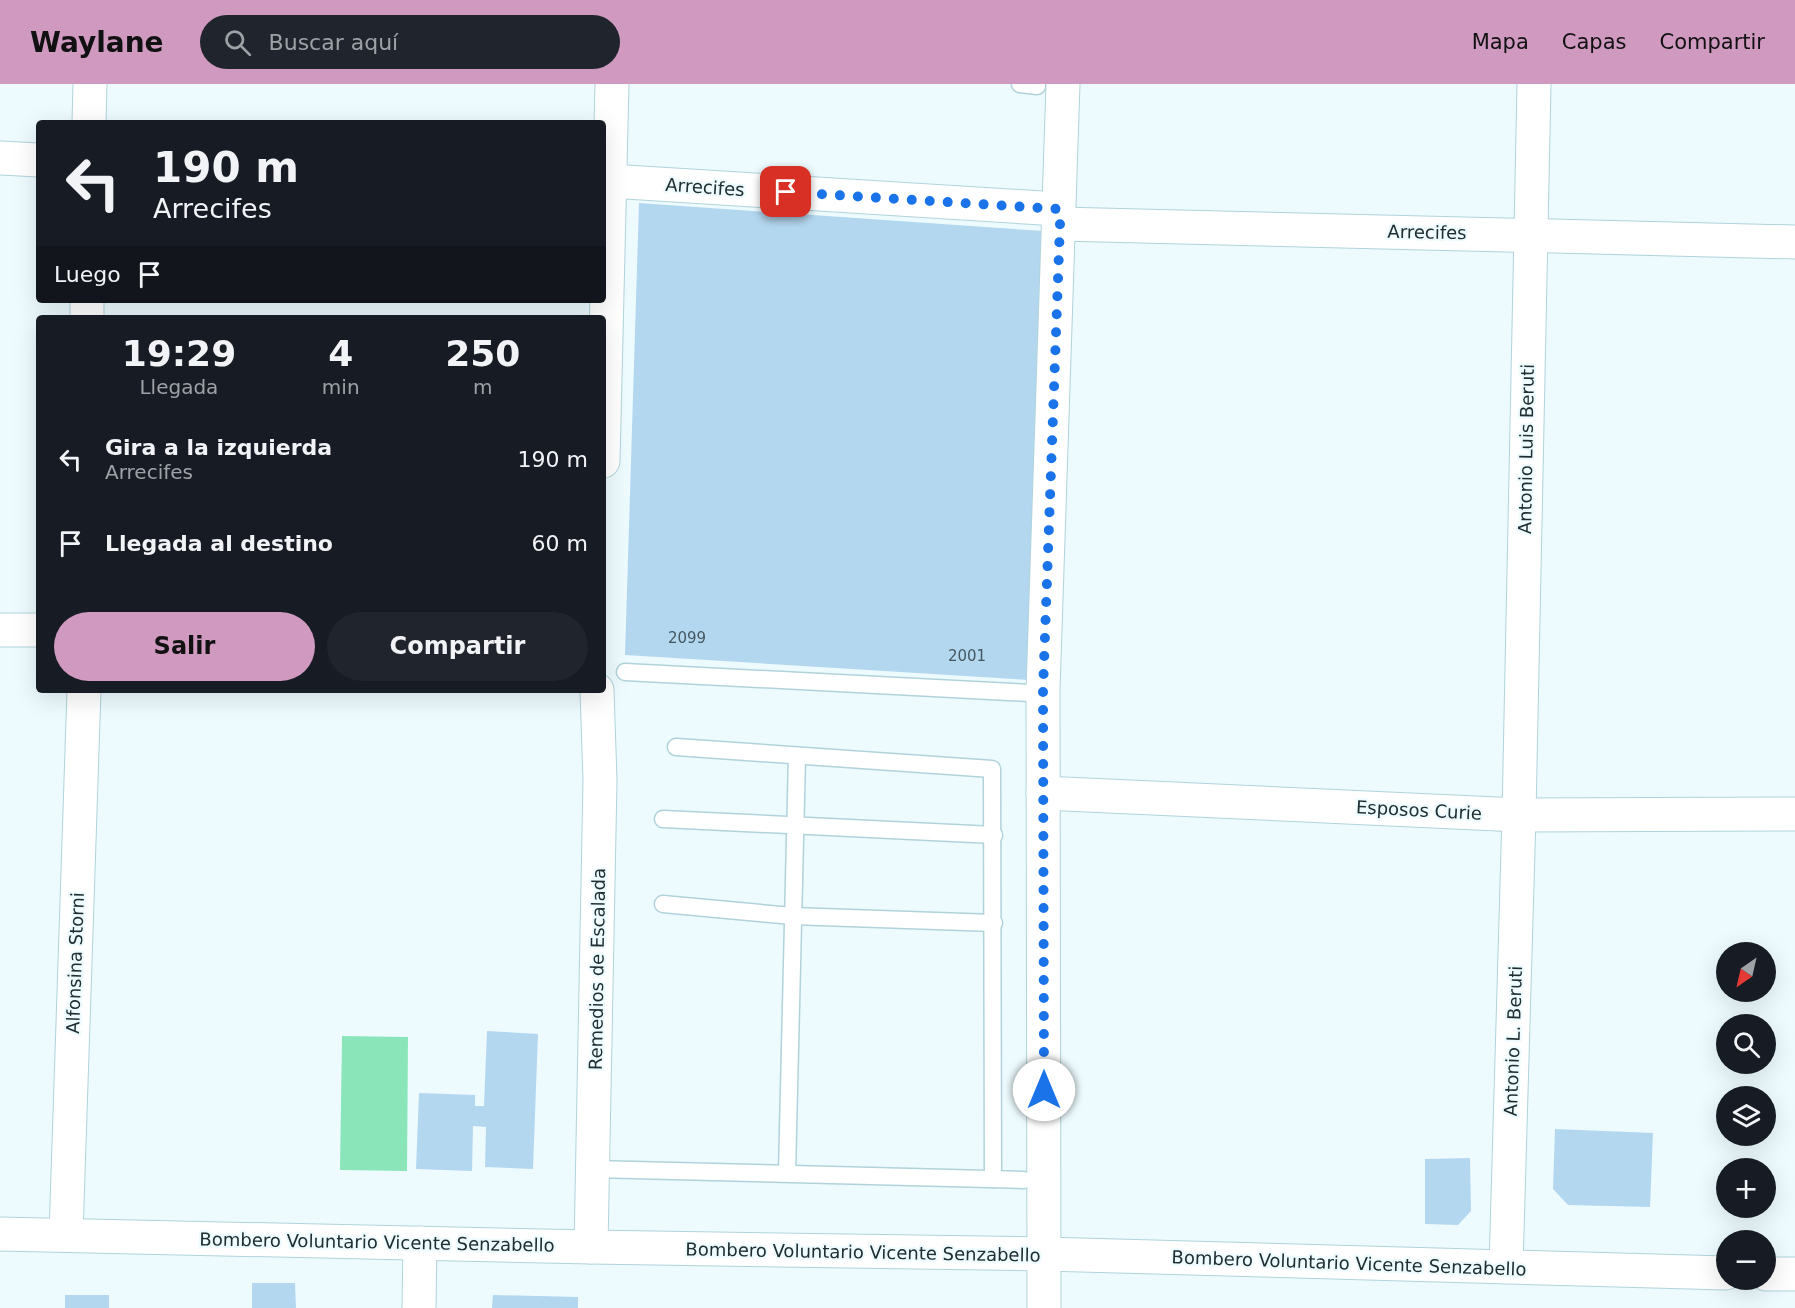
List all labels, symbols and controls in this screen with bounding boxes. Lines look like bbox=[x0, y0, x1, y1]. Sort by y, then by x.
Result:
search box bbox=[200, 15, 620, 69]
text: Waylane bbox=[30, 26, 164, 59]
icon: search bbox=[221, 26, 254, 59]
text: Buscar aquí bbox=[269, 30, 398, 55]
text: Mapa bbox=[1472, 30, 1529, 54]
text: Capas bbox=[1562, 30, 1626, 54]
text: Compartir bbox=[1659, 30, 1765, 54]
text: 190 m bbox=[153, 143, 299, 192]
icon: left bbox=[54, 144, 132, 222]
pin bbox=[760, 166, 811, 217]
street label: Arrecifes bbox=[665, 174, 745, 200]
icon: arrive bbox=[769, 175, 802, 208]
text: Arrecifes bbox=[153, 193, 272, 224]
street label: Arrecifes bbox=[1387, 221, 1467, 243]
icon: arrive bbox=[133, 258, 166, 291]
text: Luego bbox=[54, 262, 121, 287]
text: 19:29 bbox=[122, 333, 236, 374]
text: 4 bbox=[328, 333, 353, 374]
text: 250 bbox=[445, 333, 520, 374]
street label: Antonio Luis Beruti bbox=[1514, 364, 1538, 534]
text: Llegada bbox=[139, 375, 218, 399]
text: min bbox=[322, 375, 360, 399]
text: m bbox=[473, 375, 493, 399]
text: Gira a la izquierda bbox=[105, 435, 332, 460]
icon: left bbox=[54, 443, 87, 476]
text: 190 m bbox=[518, 447, 588, 472]
text: Arrecifes bbox=[105, 460, 193, 484]
icon: arrive bbox=[54, 527, 87, 560]
text: Llegada al destino bbox=[105, 531, 333, 556]
text: 60 m bbox=[532, 531, 588, 556]
button: Salir bbox=[54, 612, 315, 681]
button: Compartir bbox=[327, 612, 588, 681]
house number: 2099 bbox=[668, 629, 706, 647]
house number: 2001 bbox=[948, 647, 986, 665]
street label: Esposos Curie bbox=[1355, 796, 1483, 824]
street label: Remedios de Escalada bbox=[585, 868, 609, 1070]
street label: Alfonsina Storni bbox=[62, 892, 88, 1034]
north arrow bbox=[1716, 942, 1776, 1002]
map controls bbox=[1716, 942, 1776, 1290]
street label: Antonio L. Beruti bbox=[1500, 965, 1526, 1117]
button: search bbox=[1716, 1014, 1776, 1074]
position arrow bbox=[1012, 1058, 1076, 1122]
button: layers bbox=[1716, 1086, 1776, 1146]
button: + bbox=[1716, 1158, 1776, 1218]
street label: Bombero Voluntario Vicente Senzabello bbox=[199, 1228, 555, 1256]
button: − bbox=[1716, 1230, 1776, 1290]
street label: Bombero Voluntario Vicente Senzabello bbox=[685, 1238, 1041, 1266]
street label: Bombero Voluntario Vicente Senzabello bbox=[1171, 1246, 1527, 1280]

